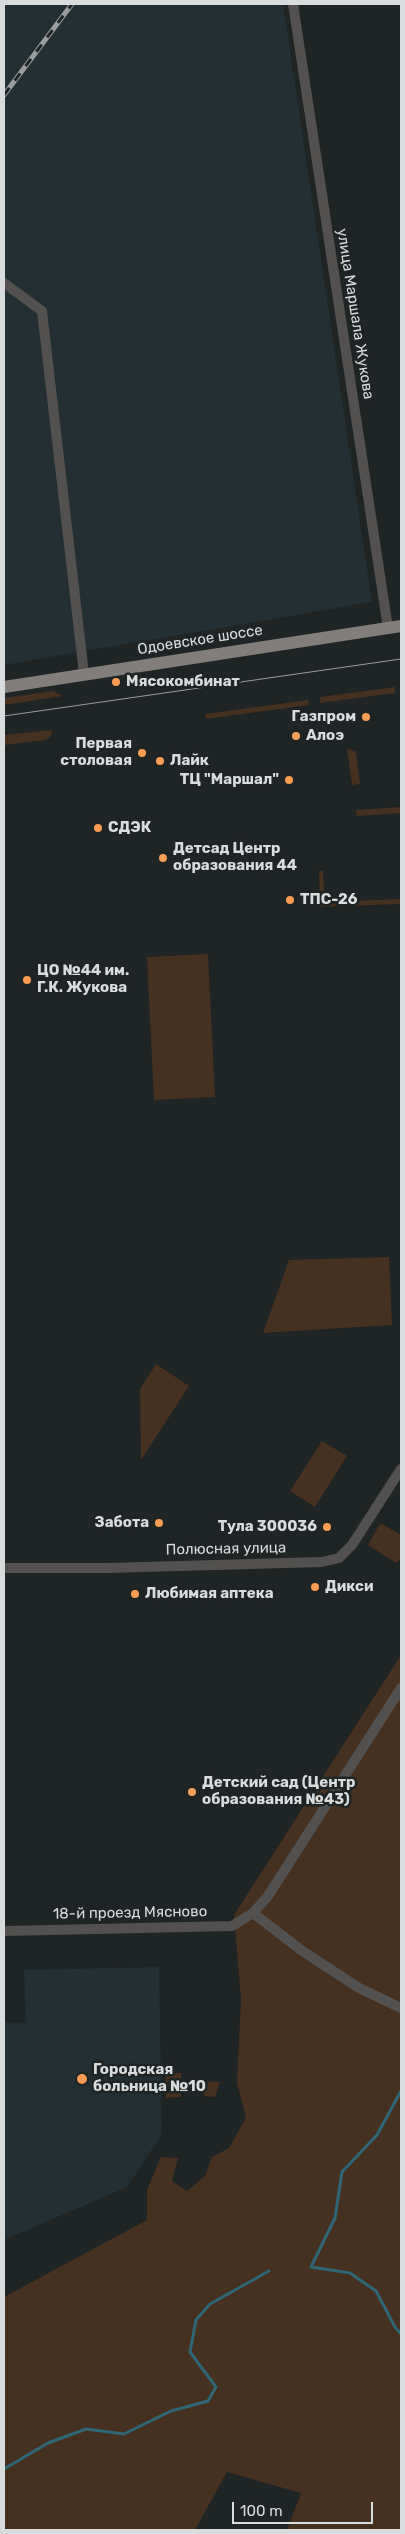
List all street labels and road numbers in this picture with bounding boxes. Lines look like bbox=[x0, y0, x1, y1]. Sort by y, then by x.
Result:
street label: улица Маршала Жукова bbox=[333, 227, 377, 401]
street label: Одоевское шоссе bbox=[136, 621, 264, 659]
street label: Полюсная улица bbox=[166, 1539, 286, 1559]
street label: 18-й проезд Мясново bbox=[53, 1903, 207, 1923]

